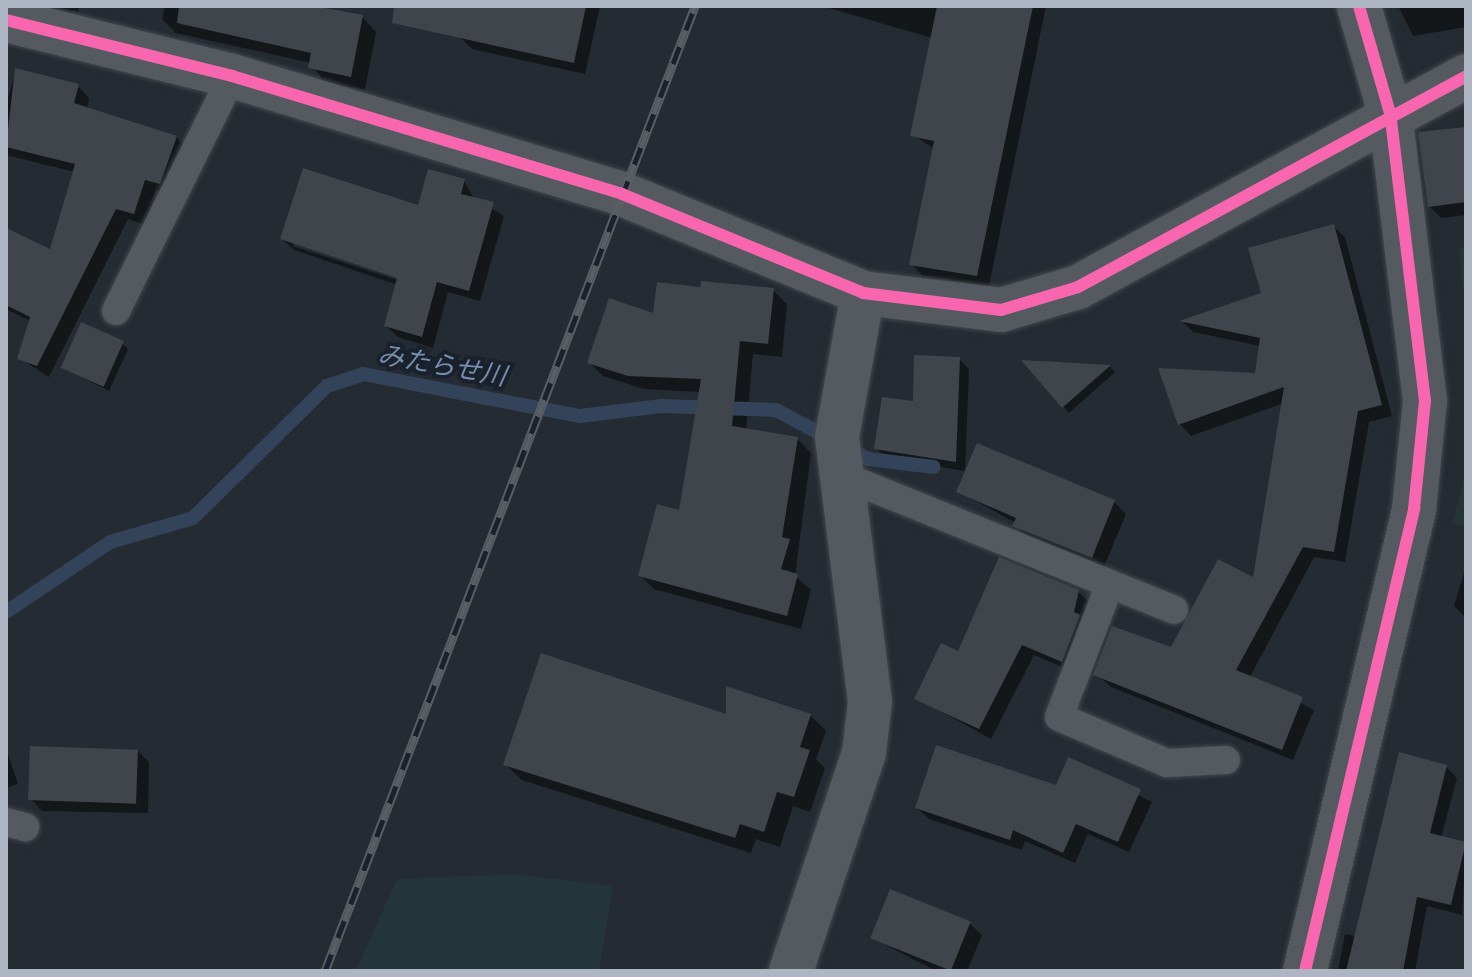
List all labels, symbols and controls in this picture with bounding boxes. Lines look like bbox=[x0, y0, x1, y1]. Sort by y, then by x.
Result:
water label: みたらせ川 bbox=[375, 339, 509, 393]

